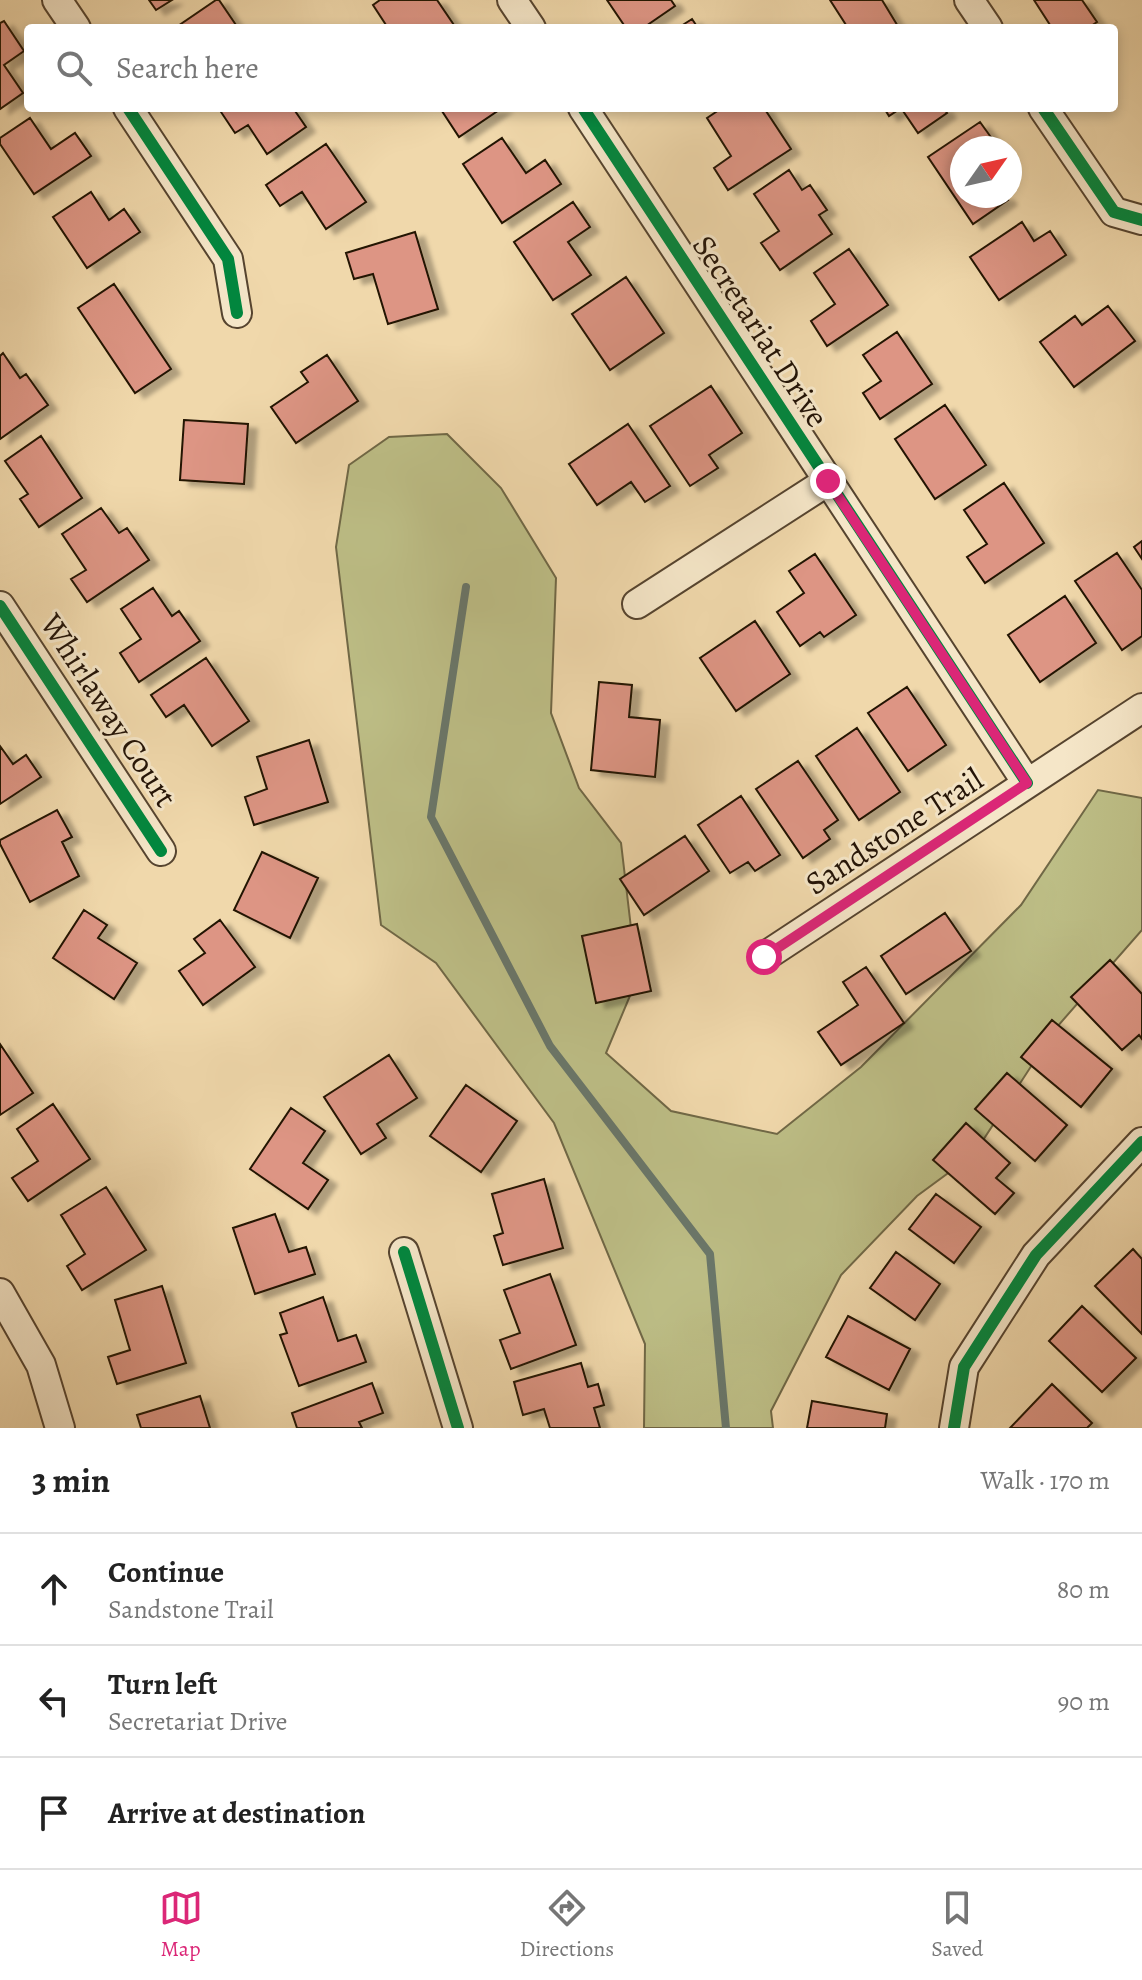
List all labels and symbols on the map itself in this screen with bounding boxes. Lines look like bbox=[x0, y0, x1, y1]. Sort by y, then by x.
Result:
north arrow bbox=[950, 136, 1022, 208]
street label: Secretariat Drive bbox=[682, 226, 840, 436]
route end bbox=[810, 463, 846, 499]
street label: Whirlaway Court bbox=[29, 604, 188, 815]
street label: Sandstone Trail bbox=[797, 757, 992, 905]
route start bbox=[746, 939, 782, 975]

